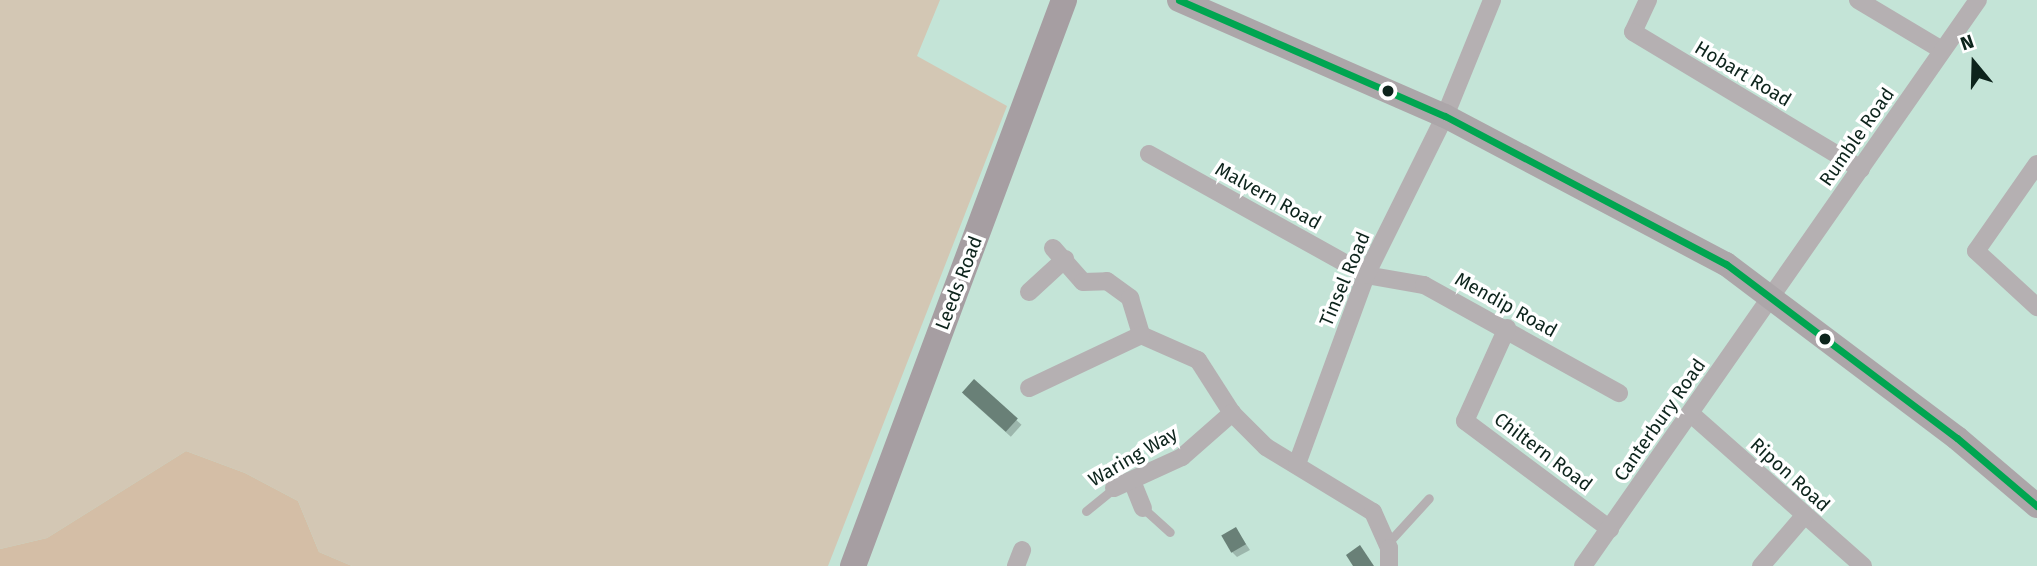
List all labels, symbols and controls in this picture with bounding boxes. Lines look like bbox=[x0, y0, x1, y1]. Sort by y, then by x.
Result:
north arrow bbox=[1939, 28, 2009, 98]
text: N bbox=[1957, 30, 1977, 56]
street label: Hobart Road bbox=[1691, 36, 1795, 112]
street label: Rumble Road bbox=[1815, 83, 1899, 191]
unlabelled marker bbox=[1381, 84, 1395, 98]
street label: Malvern Road bbox=[1211, 158, 1325, 234]
street label: Tinsel Road bbox=[1315, 229, 1375, 329]
street label: Leeds Road bbox=[931, 233, 987, 333]
street label: Mendip Road bbox=[1451, 268, 1561, 342]
unlabelled marker bbox=[1818, 332, 1832, 346]
street label: Canterbury Road bbox=[1609, 354, 1711, 486]
street label: Chiltern Road bbox=[1490, 408, 1596, 496]
street label: Waring Way bbox=[1085, 422, 1181, 492]
street label: Ripon Road bbox=[1746, 433, 1834, 517]

